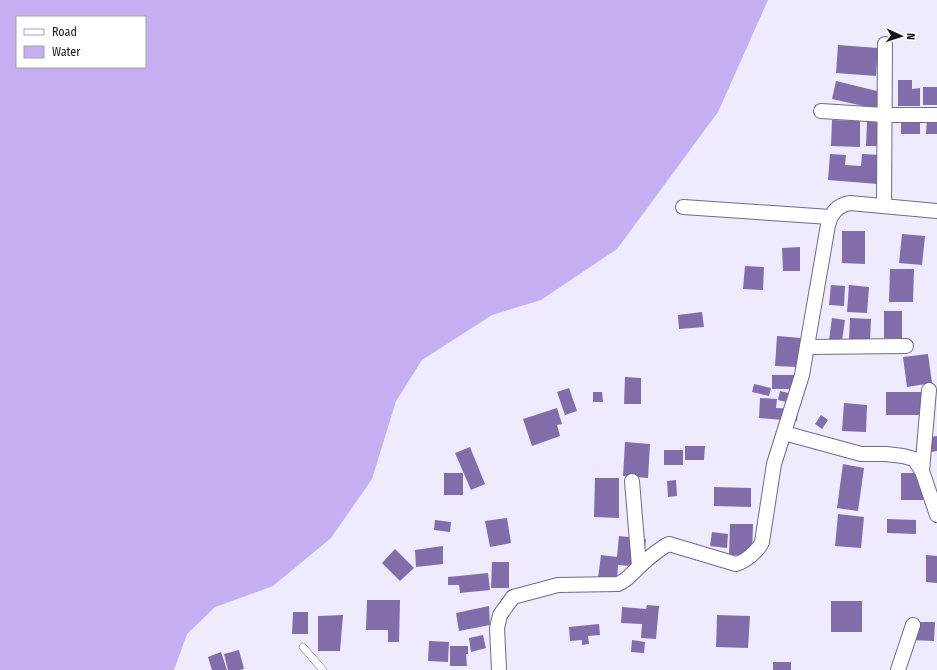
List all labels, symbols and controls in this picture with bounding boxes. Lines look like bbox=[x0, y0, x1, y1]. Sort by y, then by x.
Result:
legend bbox=[16, 16, 146, 68]
north arrow bbox=[881, 16, 921, 56]
text: Road bbox=[52, 25, 77, 39]
text: N bbox=[904, 33, 917, 40]
text: Water bbox=[52, 45, 81, 59]

